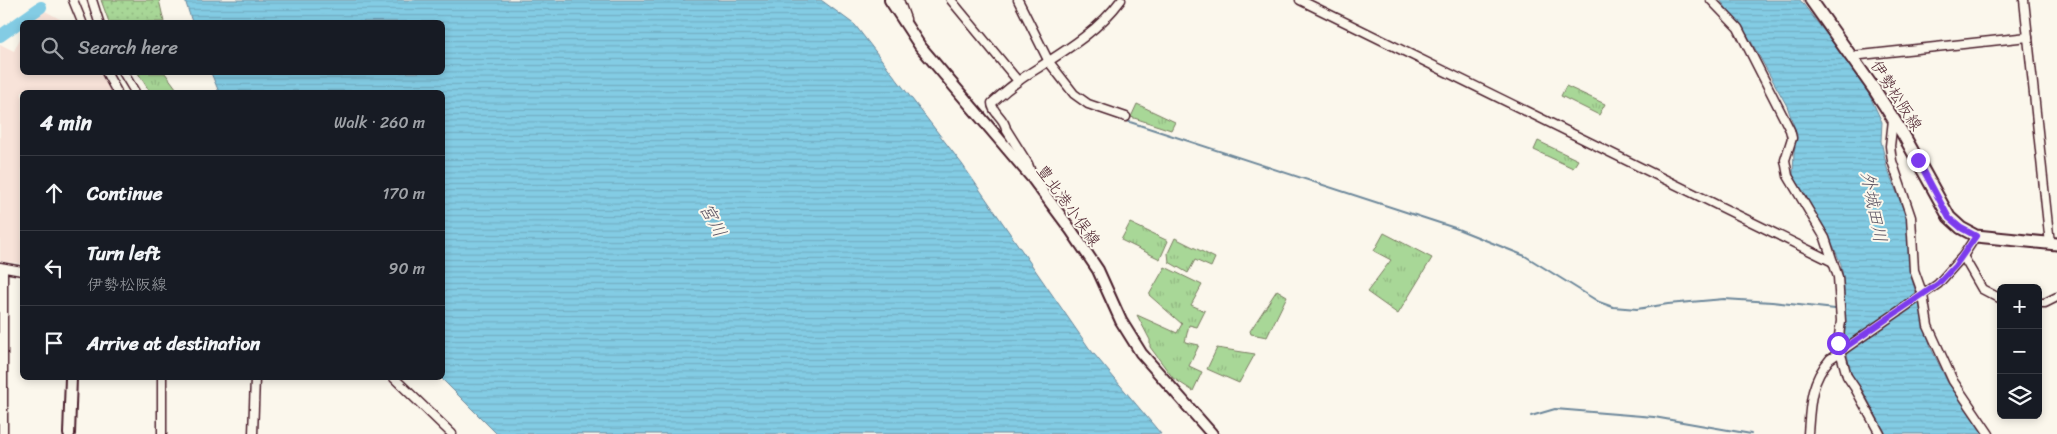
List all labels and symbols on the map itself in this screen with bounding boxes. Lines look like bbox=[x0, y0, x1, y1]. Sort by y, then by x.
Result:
street label: 伊勢松阪線 bbox=[1863, 54, 1931, 137]
route end bbox=[1907, 149, 1930, 172]
street label: 豊北港小俣線 bbox=[1029, 158, 1109, 253]
water label: 外城田川 bbox=[1851, 169, 1897, 245]
water label: 宮川 bbox=[690, 197, 736, 243]
route start bbox=[1827, 332, 1850, 355]

